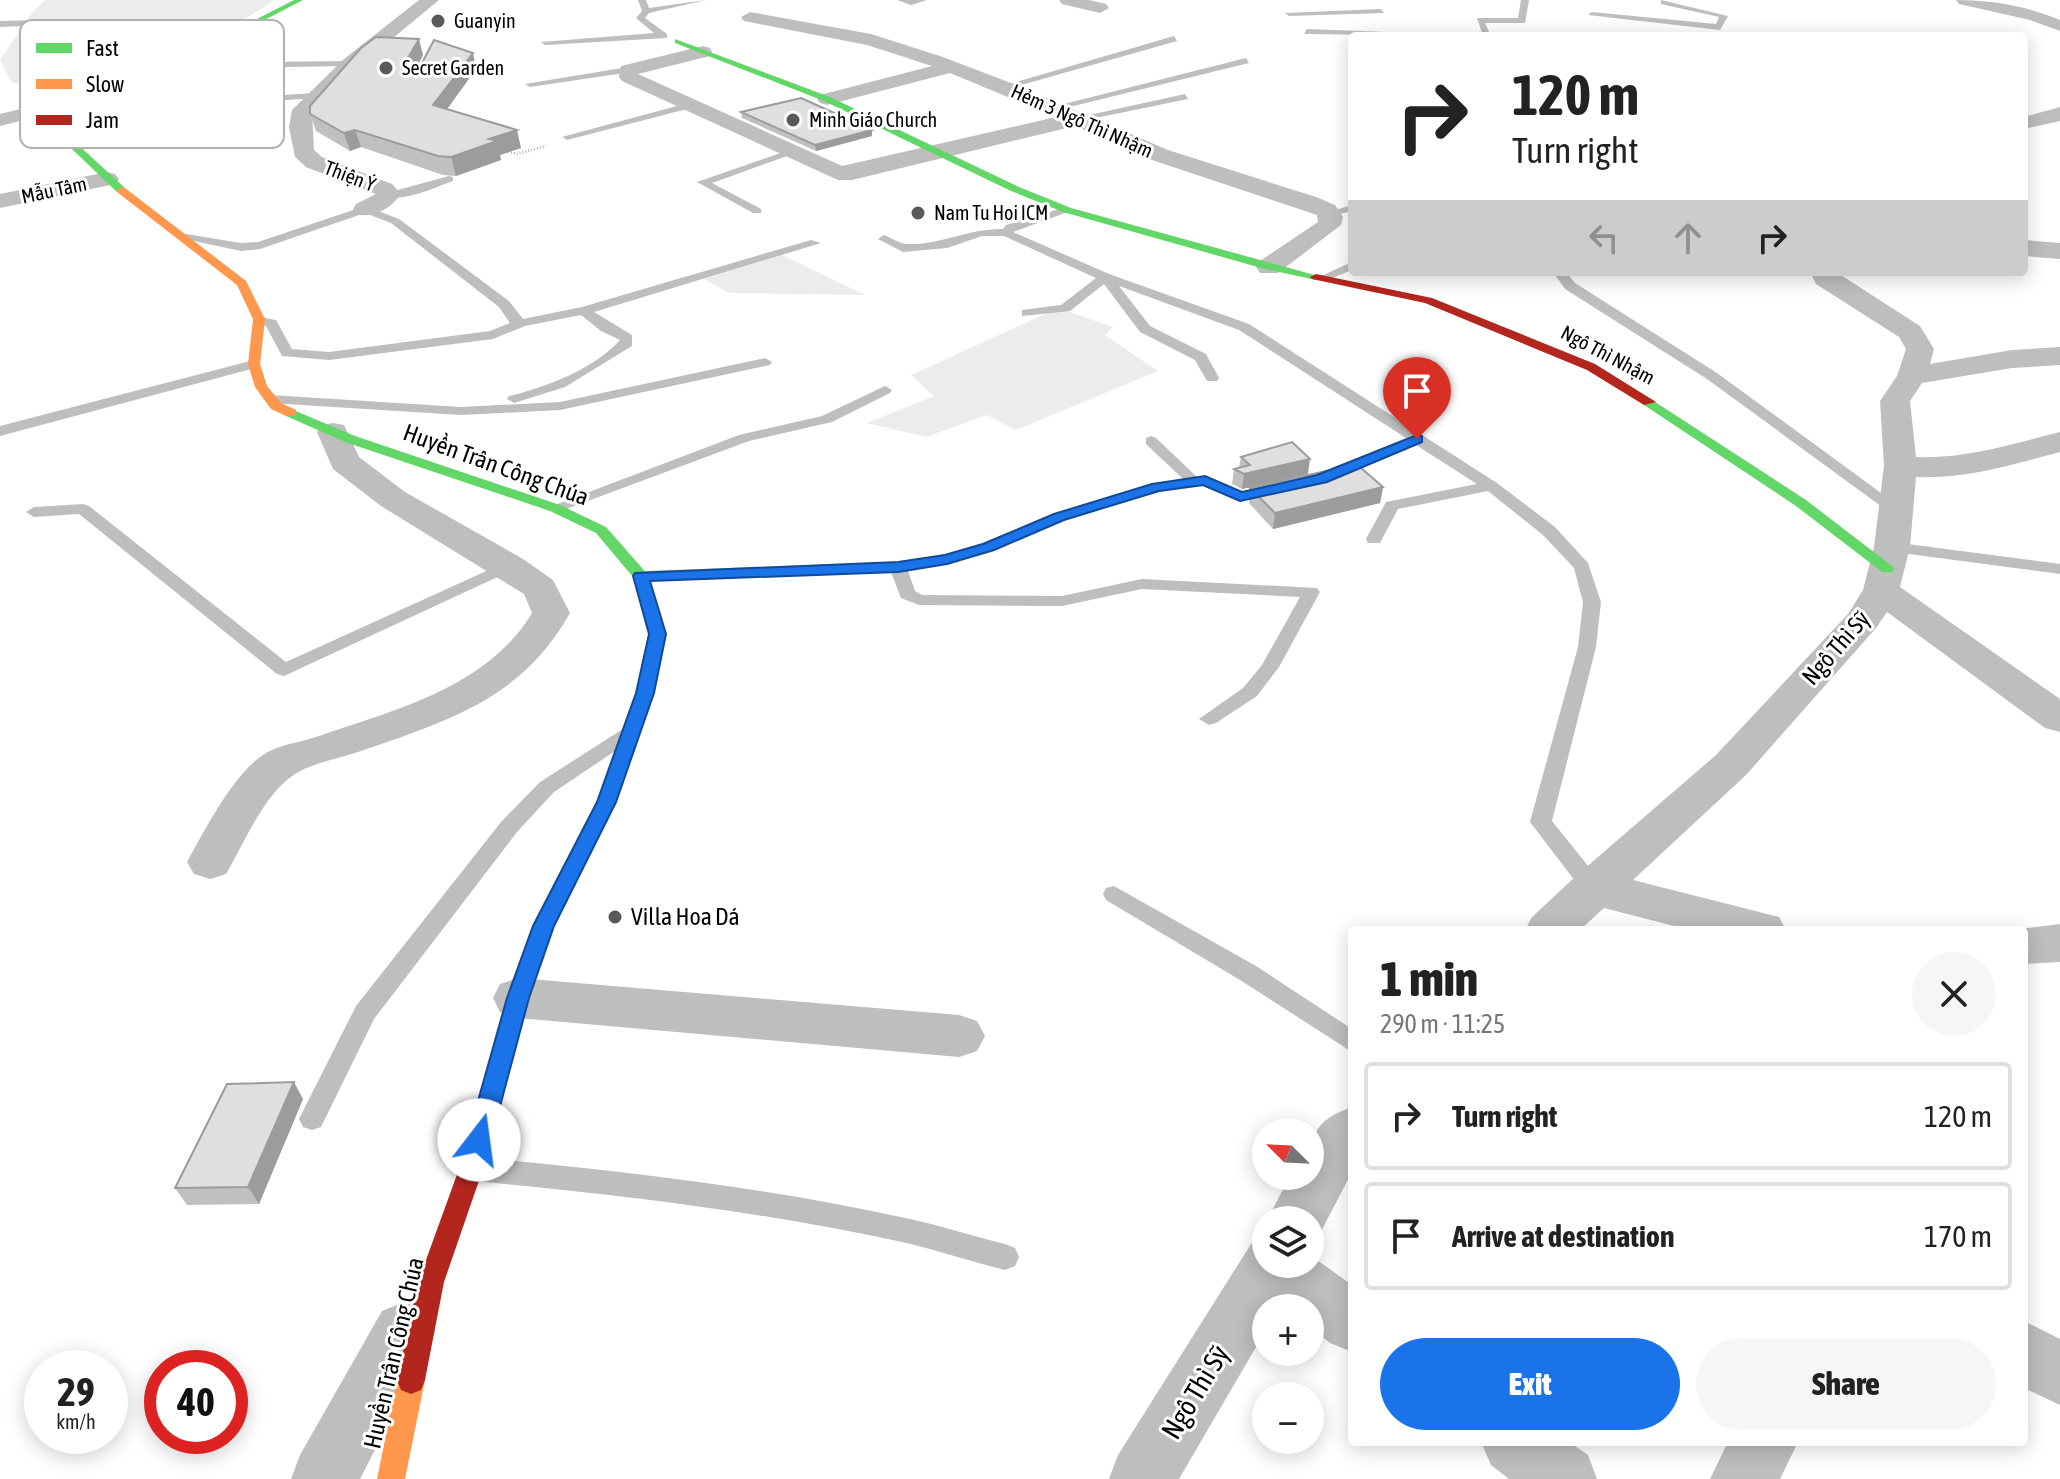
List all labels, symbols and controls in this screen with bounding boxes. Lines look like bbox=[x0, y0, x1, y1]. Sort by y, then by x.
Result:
place label: Guanyin bbox=[454, 9, 516, 32]
marker: Guanyin bbox=[429, 12, 447, 30]
legend bbox=[20, 20, 284, 148]
text: Fast bbox=[86, 35, 119, 61]
place label: Secret Garden bbox=[402, 56, 504, 79]
marker: Secret Garden bbox=[377, 59, 395, 77]
text: 120 m bbox=[1512, 63, 1639, 127]
icon: right bbox=[1380, 64, 1484, 168]
text: Slow bbox=[86, 71, 124, 97]
street label: Hẻm 3 Ngô Thì Nhậm bbox=[1008, 79, 1157, 162]
text: Jam bbox=[86, 107, 119, 133]
place label: Minh Giáo Church bbox=[809, 108, 937, 131]
marker: Minh Giáo Church bbox=[784, 111, 802, 129]
text: Turn right bbox=[1512, 129, 1639, 171]
street label: Thiện Ý bbox=[321, 155, 379, 196]
street label: Mẫu Tâm bbox=[19, 171, 89, 208]
place label: Nam Tu Hoi ICM bbox=[934, 201, 1048, 224]
marker: Nam Tu Hoi ICM bbox=[909, 204, 927, 222]
icon: left bbox=[1582, 216, 1626, 260]
icon: ahead bbox=[1666, 216, 1710, 260]
icon: right bbox=[1750, 216, 1794, 260]
street label: Ngô Thì Nhậm bbox=[1557, 320, 1659, 389]
pin bbox=[1383, 357, 1451, 439]
icon: arrive bbox=[1395, 369, 1439, 413]
street label: Huyền Trân Công Chúa bbox=[400, 418, 593, 511]
street label: Ngô Thì Sỹ bbox=[1796, 605, 1875, 690]
place label: Villa Hoa Dá bbox=[631, 903, 740, 930]
marker: Villa Hoa Dá bbox=[606, 908, 624, 926]
text: 1 min bbox=[1380, 951, 1478, 1006]
button: close bbox=[1912, 952, 1996, 1036]
text: 290 m · 11:25 bbox=[1380, 1009, 1505, 1039]
icon: right bbox=[1384, 1094, 1428, 1138]
position arrow bbox=[437, 1098, 521, 1182]
text: Turn right bbox=[1452, 1099, 1558, 1133]
text: 120 m bbox=[1924, 1099, 1992, 1133]
north arrow bbox=[1252, 1118, 1324, 1190]
map controls bbox=[1252, 1118, 1324, 1454]
button: layers bbox=[1252, 1206, 1324, 1278]
icon: arrive bbox=[1384, 1214, 1428, 1258]
text: Arrive at destination bbox=[1452, 1219, 1674, 1253]
text: 170 m bbox=[1924, 1219, 1992, 1253]
street label: Huyền Trân Công Chúa bbox=[358, 1255, 429, 1451]
button: + bbox=[1252, 1294, 1324, 1366]
button: Exit bbox=[1380, 1338, 1680, 1430]
button: Share bbox=[1696, 1338, 1996, 1430]
street label: Ngô Thì Sỹ bbox=[1155, 1339, 1235, 1445]
speed limit sign: 40 bbox=[144, 1350, 248, 1454]
text: 29 bbox=[57, 1369, 95, 1414]
button: − bbox=[1252, 1382, 1324, 1454]
text: km/h bbox=[56, 1410, 96, 1433]

